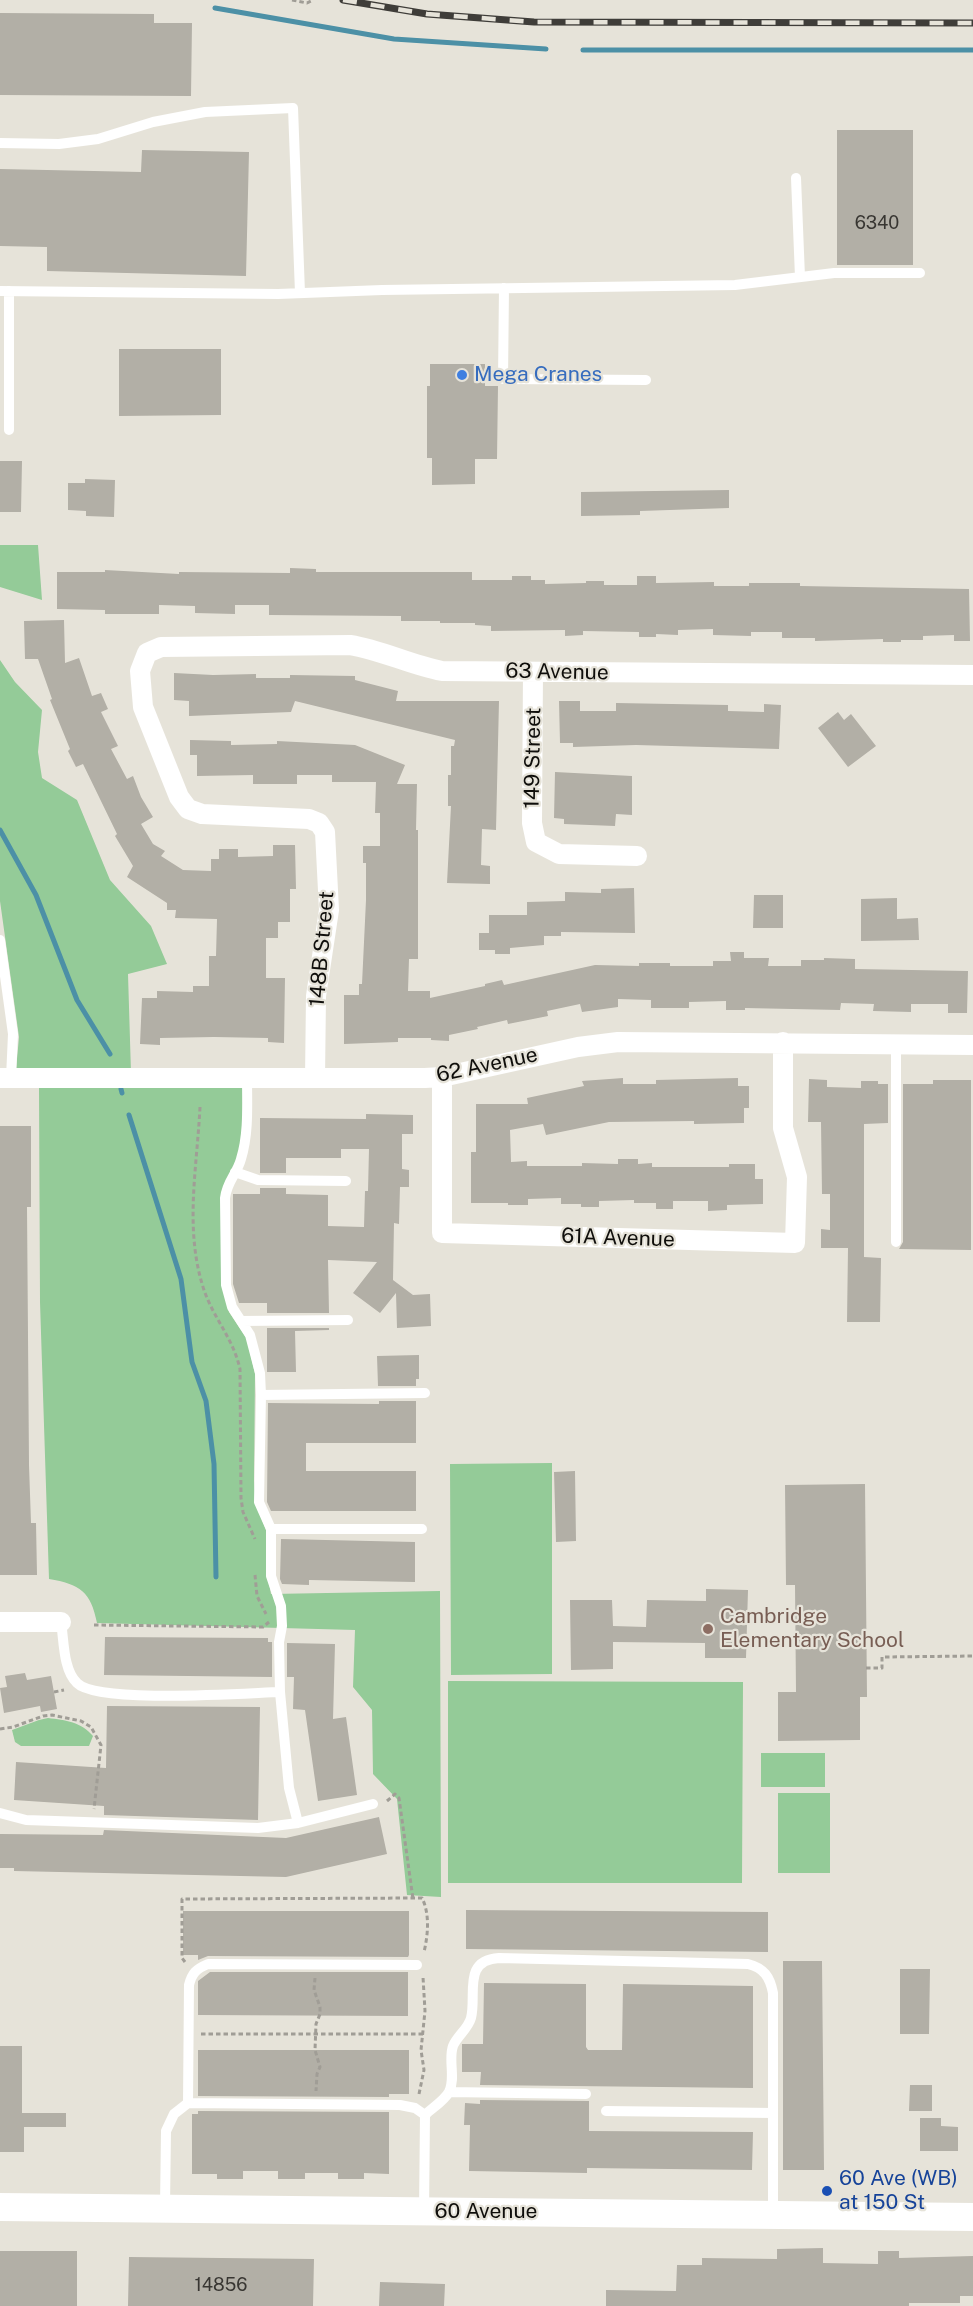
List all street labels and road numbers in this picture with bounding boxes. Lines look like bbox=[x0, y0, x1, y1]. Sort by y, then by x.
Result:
street label: 63 Avenue bbox=[505, 658, 609, 686]
street label: 149 Street bbox=[520, 707, 546, 809]
street label: 148B Street bbox=[304, 890, 340, 1008]
street label: 62 Avenue bbox=[434, 1042, 540, 1088]
street label: 61A Avenue bbox=[561, 1223, 675, 1253]
street label: 60 Avenue bbox=[434, 2199, 538, 2225]

